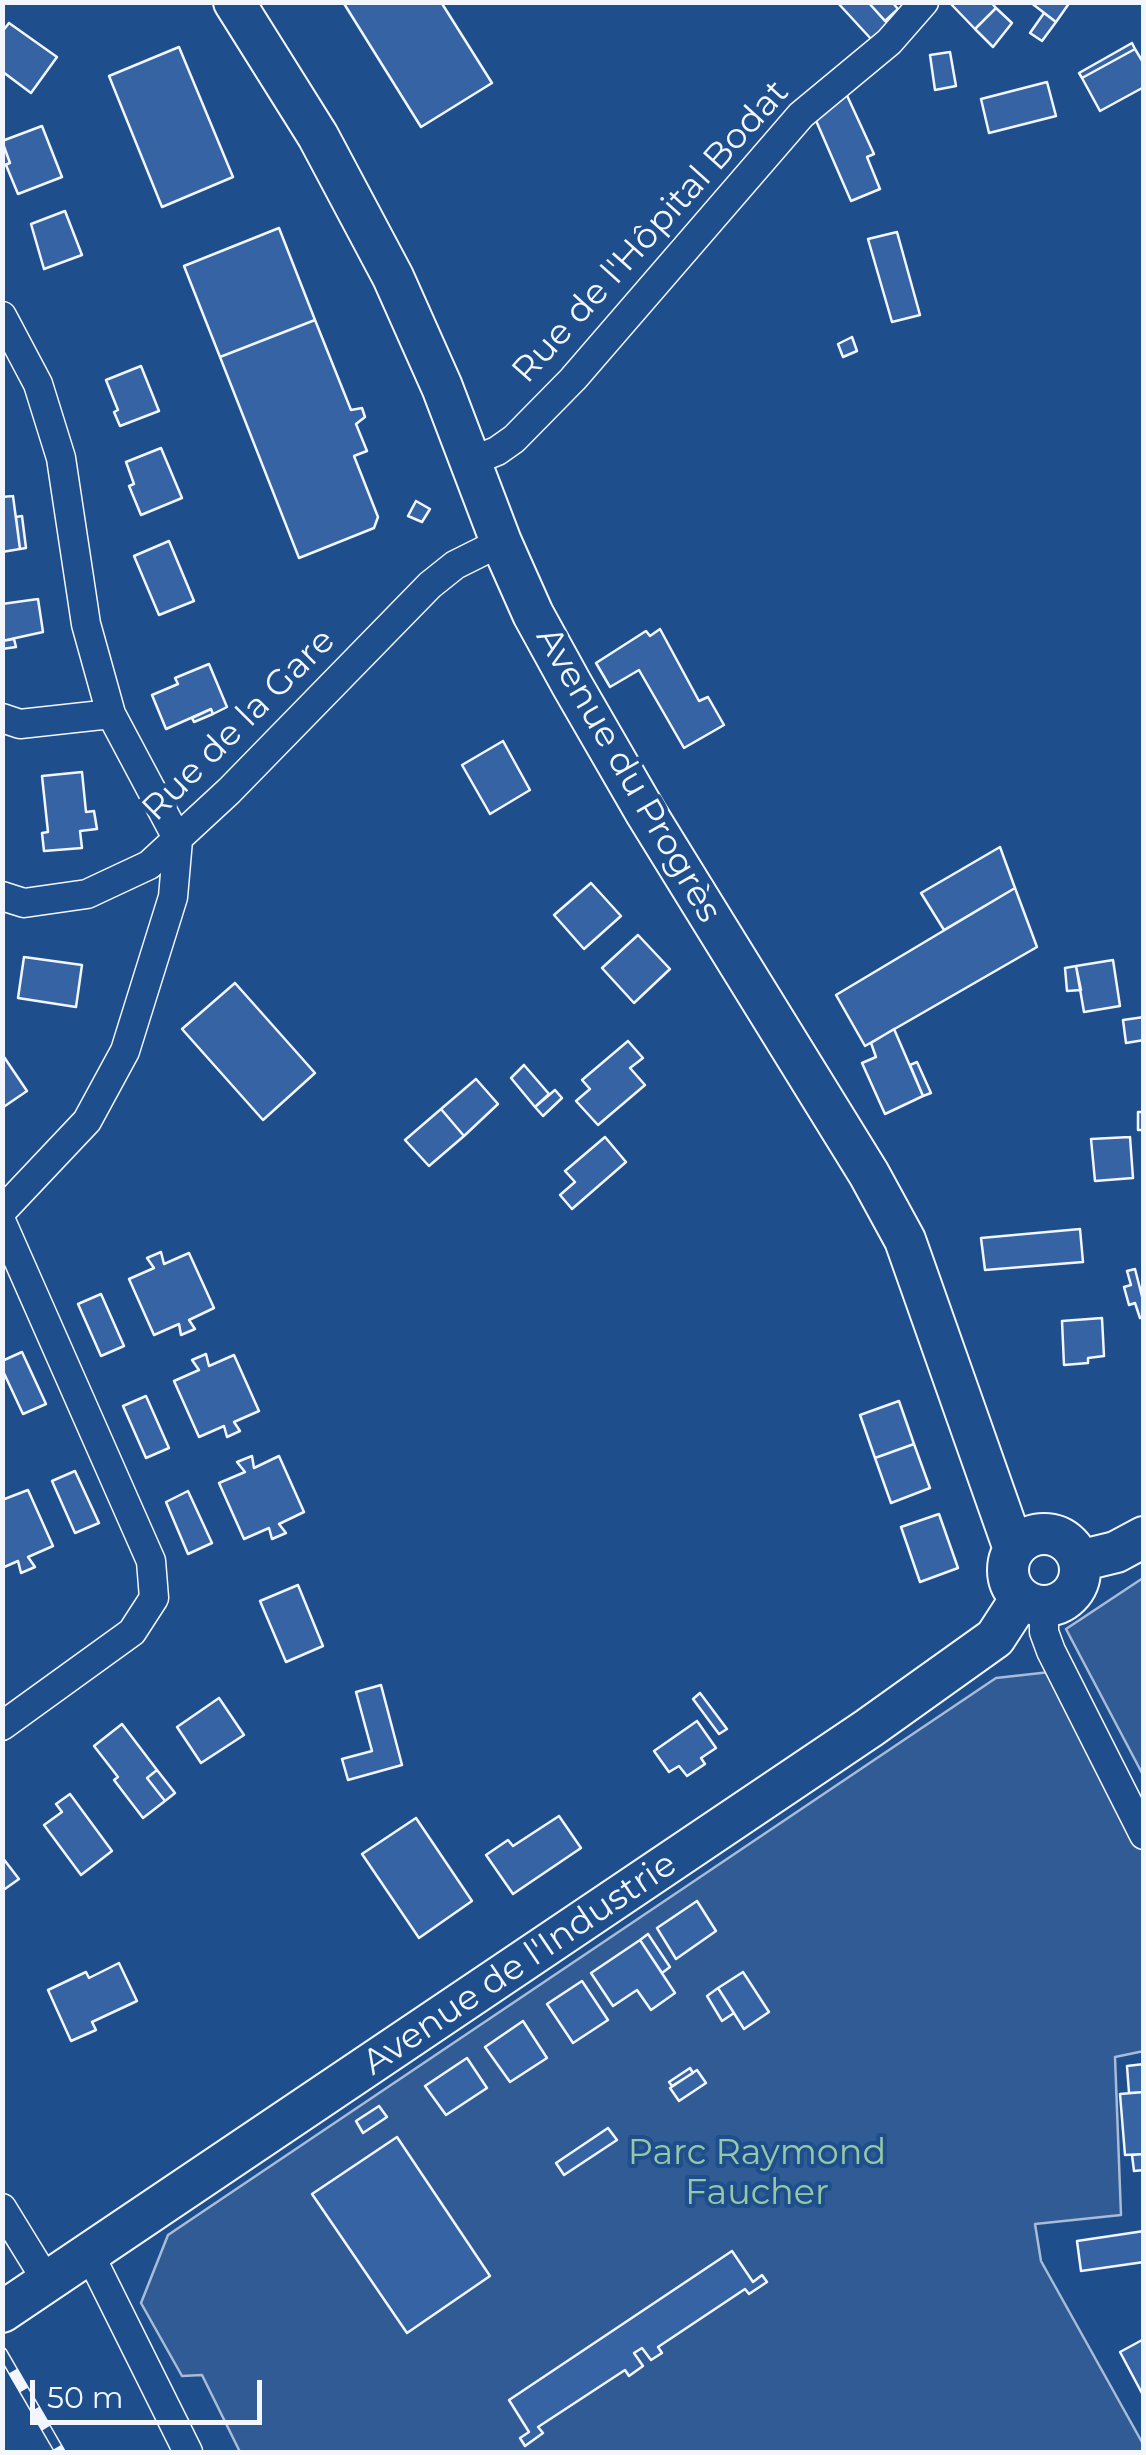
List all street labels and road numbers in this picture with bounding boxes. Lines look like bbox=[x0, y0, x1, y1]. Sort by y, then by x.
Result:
street label: Rue de l'Hôpital Bodat bbox=[504, 72, 798, 392]
street label: Rue de la Gare bbox=[134, 620, 344, 830]
street label: Avenue du Progrès bbox=[526, 620, 730, 930]
street label: Avenue de l'Industrie bbox=[355, 1843, 685, 2085]

